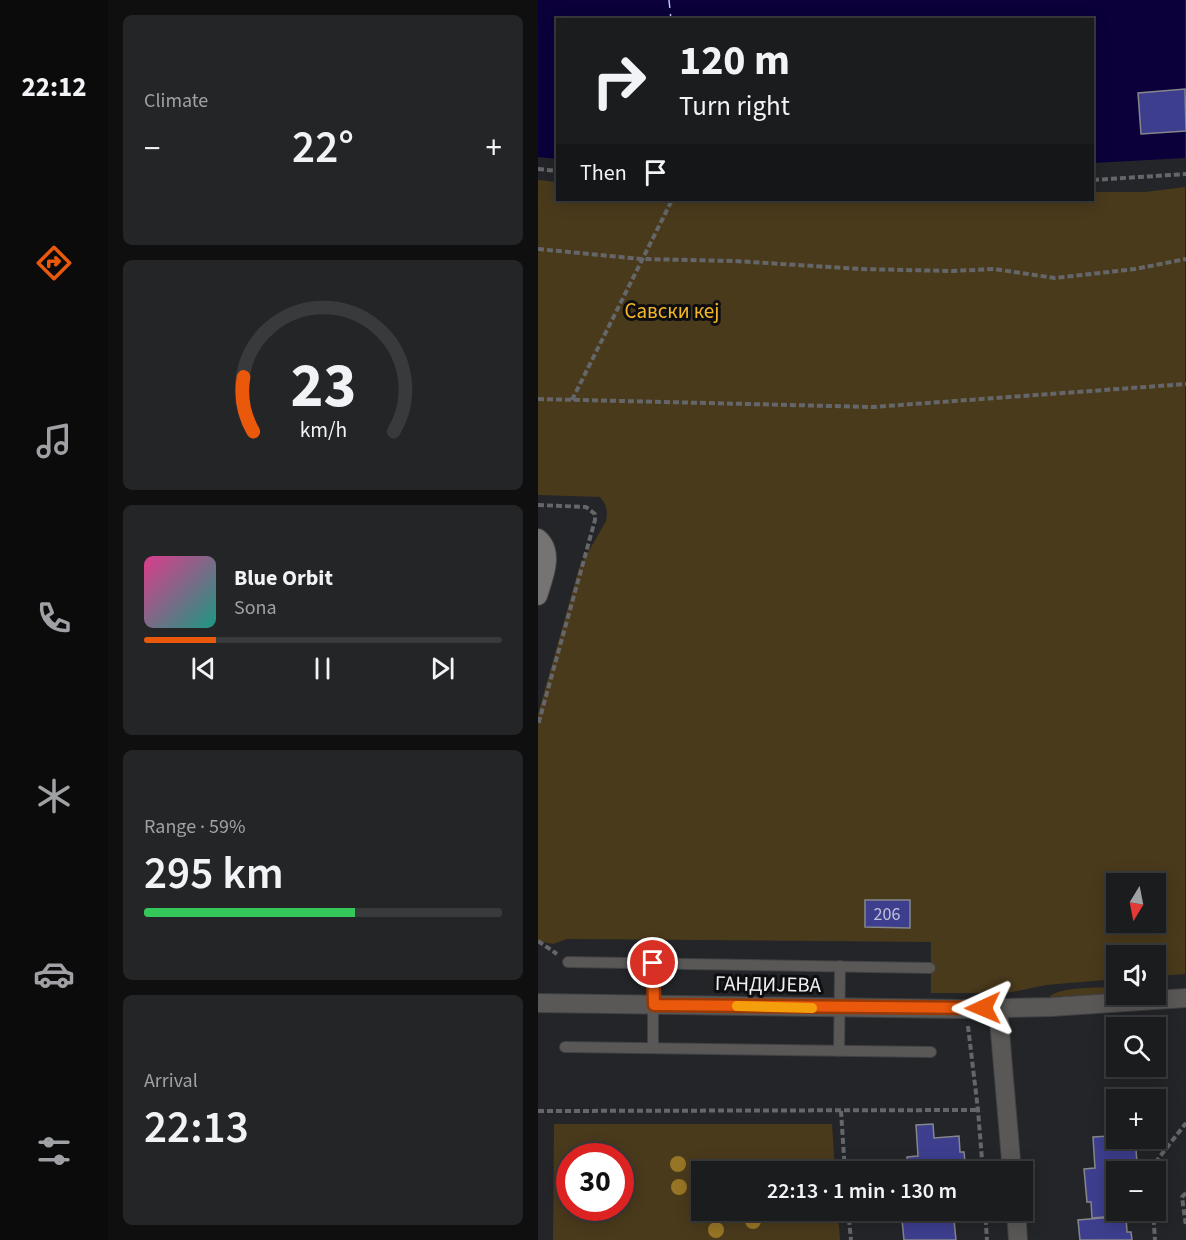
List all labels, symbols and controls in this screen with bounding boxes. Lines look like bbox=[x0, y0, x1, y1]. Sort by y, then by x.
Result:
text: 120 m bbox=[679, 31, 790, 91]
icon: right bbox=[580, 42, 658, 120]
text: 22:12 bbox=[21, 68, 87, 107]
text: Climate bbox=[144, 87, 208, 115]
text: Turn right bbox=[679, 87, 790, 126]
text: 22° bbox=[292, 116, 354, 180]
text: − bbox=[144, 125, 160, 172]
text: + bbox=[486, 125, 502, 172]
icon: arrive bbox=[639, 156, 672, 189]
text: Then bbox=[580, 157, 627, 189]
icon: directions bbox=[33, 242, 75, 284]
park label: Савски кеј bbox=[625, 296, 719, 326]
text: 23 bbox=[290, 342, 356, 431]
text: km/h bbox=[299, 415, 347, 446]
icon: music bbox=[33, 420, 75, 462]
text: Blue Orbit bbox=[234, 562, 333, 594]
text: Sona bbox=[234, 594, 277, 622]
icon: phone bbox=[33, 597, 75, 639]
icon: previous bbox=[187, 652, 220, 685]
icon: pause bbox=[306, 652, 339, 685]
icon: next bbox=[426, 652, 459, 685]
icon: climate bbox=[33, 775, 75, 817]
text: Range · 59% bbox=[144, 813, 245, 841]
text: 295 km bbox=[144, 842, 284, 906]
north arrow bbox=[1106, 873, 1166, 933]
map controls bbox=[1106, 873, 1166, 1221]
house number: 206 bbox=[874, 902, 900, 927]
pin bbox=[627, 937, 678, 988]
button: sound bbox=[1106, 945, 1166, 1005]
icon: arrive bbox=[636, 946, 669, 979]
icon: car bbox=[33, 953, 75, 995]
street label: ГАНДИЈЕВА bbox=[715, 968, 822, 1000]
position arrow bbox=[951, 976, 1015, 1040]
button: search bbox=[1106, 1017, 1166, 1077]
text: Arrival bbox=[144, 1067, 198, 1095]
button: + bbox=[1106, 1089, 1166, 1149]
text: 22:13 bbox=[144, 1096, 249, 1160]
icon: filters bbox=[33, 1130, 75, 1172]
speed limit sign: 30 bbox=[556, 1143, 634, 1221]
button: − bbox=[1106, 1161, 1166, 1221]
text: 22:13 · 1 min · 130 m bbox=[767, 1175, 957, 1207]

